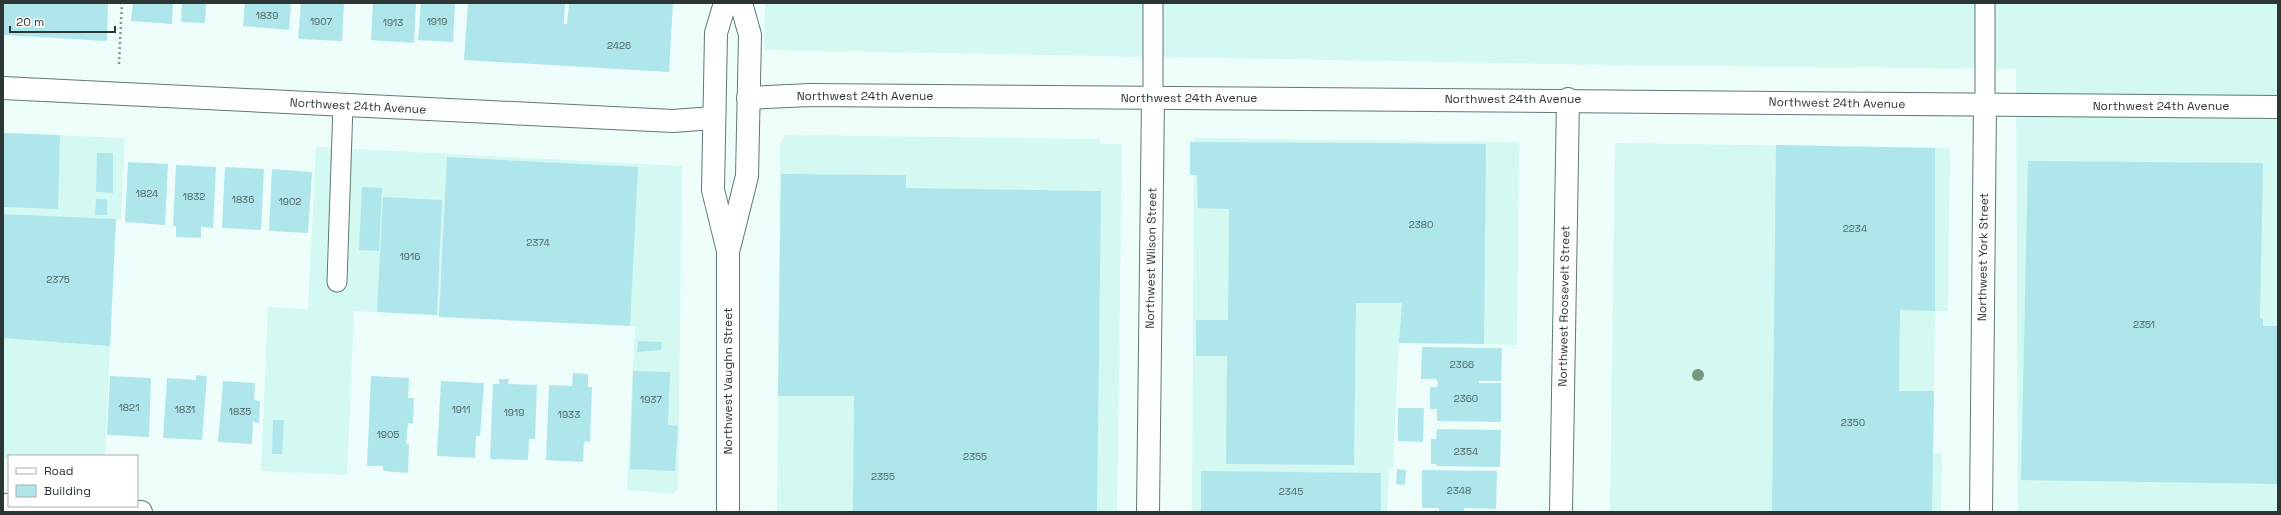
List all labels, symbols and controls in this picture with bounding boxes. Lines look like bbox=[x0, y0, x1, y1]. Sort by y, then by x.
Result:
scale bar bbox=[10, 8, 115, 34]
house number: 1839 bbox=[256, 9, 278, 22]
text: 20 m bbox=[16, 14, 44, 30]
house number: 1907 bbox=[310, 15, 332, 28]
house number: 1919 bbox=[427, 15, 447, 28]
house number: 1913 bbox=[383, 16, 403, 29]
house number: 2426 bbox=[607, 39, 631, 52]
street label: Northwest 24th Avenue bbox=[797, 88, 933, 104]
street label: Northwest 24th Avenue bbox=[1121, 90, 1257, 106]
street label: Northwest 24th Avenue bbox=[1445, 91, 1581, 107]
street label: Northwest 24th Avenue bbox=[289, 94, 427, 118]
street label: Northwest 24th Avenue bbox=[1769, 94, 1905, 112]
street label: Northwest 24th Avenue bbox=[2093, 98, 2229, 114]
house number: 1824 bbox=[136, 187, 158, 200]
street label: Northwest Wilson Street bbox=[1142, 187, 1160, 329]
house number: 1832 bbox=[183, 190, 205, 203]
house number: 1836 bbox=[232, 193, 254, 206]
street label: Northwest York Street bbox=[1974, 193, 1992, 321]
house number: 1902 bbox=[279, 195, 301, 208]
house number: 2380 bbox=[1409, 218, 1433, 231]
house number: 2234 bbox=[1843, 222, 1867, 235]
street label: Northwest Roosevelt Street bbox=[1555, 225, 1573, 387]
house number: 2374 bbox=[526, 236, 550, 249]
house number: 1916 bbox=[400, 250, 420, 263]
house number: 2375 bbox=[46, 273, 70, 286]
street label: Northwest Vaughn Street bbox=[720, 307, 736, 455]
house number: 2351 bbox=[2133, 318, 2155, 331]
house number: 2366 bbox=[1450, 358, 1474, 371]
house number: 2360 bbox=[1454, 392, 1478, 405]
house number: 1937 bbox=[640, 393, 662, 406]
house number: 1821 bbox=[119, 401, 139, 414]
house number: 1831 bbox=[175, 403, 195, 416]
house number: 1911 bbox=[452, 403, 470, 416]
house number: 1835 bbox=[229, 405, 251, 418]
house number: 1919 bbox=[504, 406, 524, 419]
house number: 1933 bbox=[558, 408, 580, 421]
house number: 2350 bbox=[1841, 416, 1865, 429]
house number: 1905 bbox=[377, 428, 399, 441]
house number: 2354 bbox=[1454, 445, 1478, 458]
house number: 2355 bbox=[963, 450, 987, 463]
legend bbox=[8, 455, 138, 507]
text: Road bbox=[44, 463, 73, 479]
house number: 2355 bbox=[871, 470, 895, 483]
text: Building bbox=[44, 483, 91, 499]
house number: 2348 bbox=[1447, 484, 1471, 497]
house number: 2345 bbox=[1279, 485, 1303, 498]

